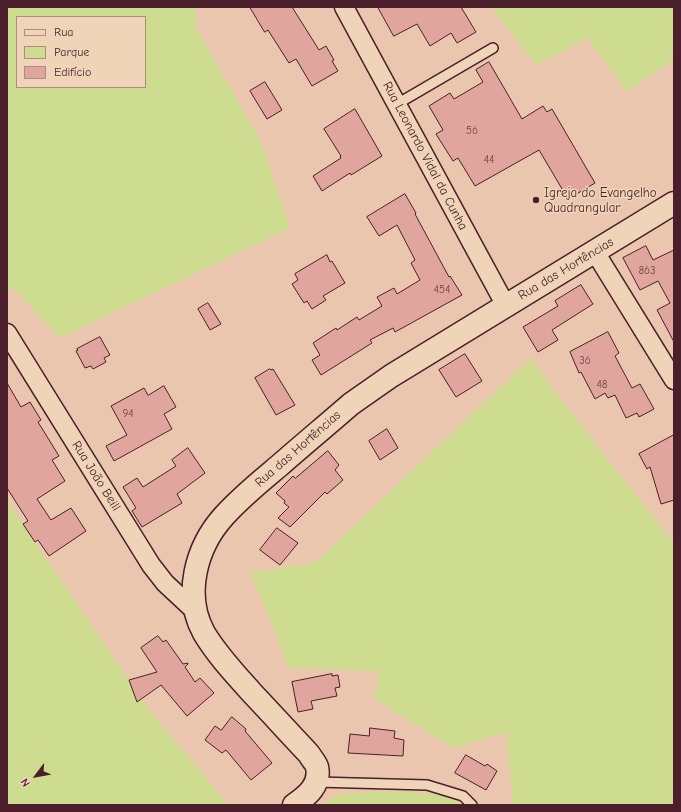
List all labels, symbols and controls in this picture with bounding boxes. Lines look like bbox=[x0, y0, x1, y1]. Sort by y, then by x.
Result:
legend bbox=[16, 16, 146, 88]
text: Rua bbox=[54, 25, 73, 39]
text: Parque bbox=[54, 45, 89, 59]
text: Edifício bbox=[54, 65, 91, 79]
street label: Rua Leonardo Vidal da Cunha bbox=[379, 79, 471, 233]
house number: 56 bbox=[466, 124, 478, 138]
house number: 44 bbox=[484, 153, 494, 167]
place label: Igreja do Evangelho Quadrangular bbox=[544, 185, 657, 216]
marker: Igreja do Evangelho Quadrangular bbox=[531, 195, 541, 205]
street label: Rua das Hortências bbox=[515, 234, 617, 304]
house number: 863 bbox=[638, 264, 656, 278]
house number: 454 bbox=[434, 283, 450, 297]
house number: 36 bbox=[579, 354, 591, 368]
house number: 48 bbox=[597, 378, 607, 392]
house number: 94 bbox=[122, 407, 134, 421]
street label: Rua das Hortências bbox=[252, 407, 344, 491]
street label: Rua João Beill bbox=[68, 438, 124, 514]
north arrow bbox=[16, 756, 56, 796]
text: N bbox=[18, 776, 33, 789]

